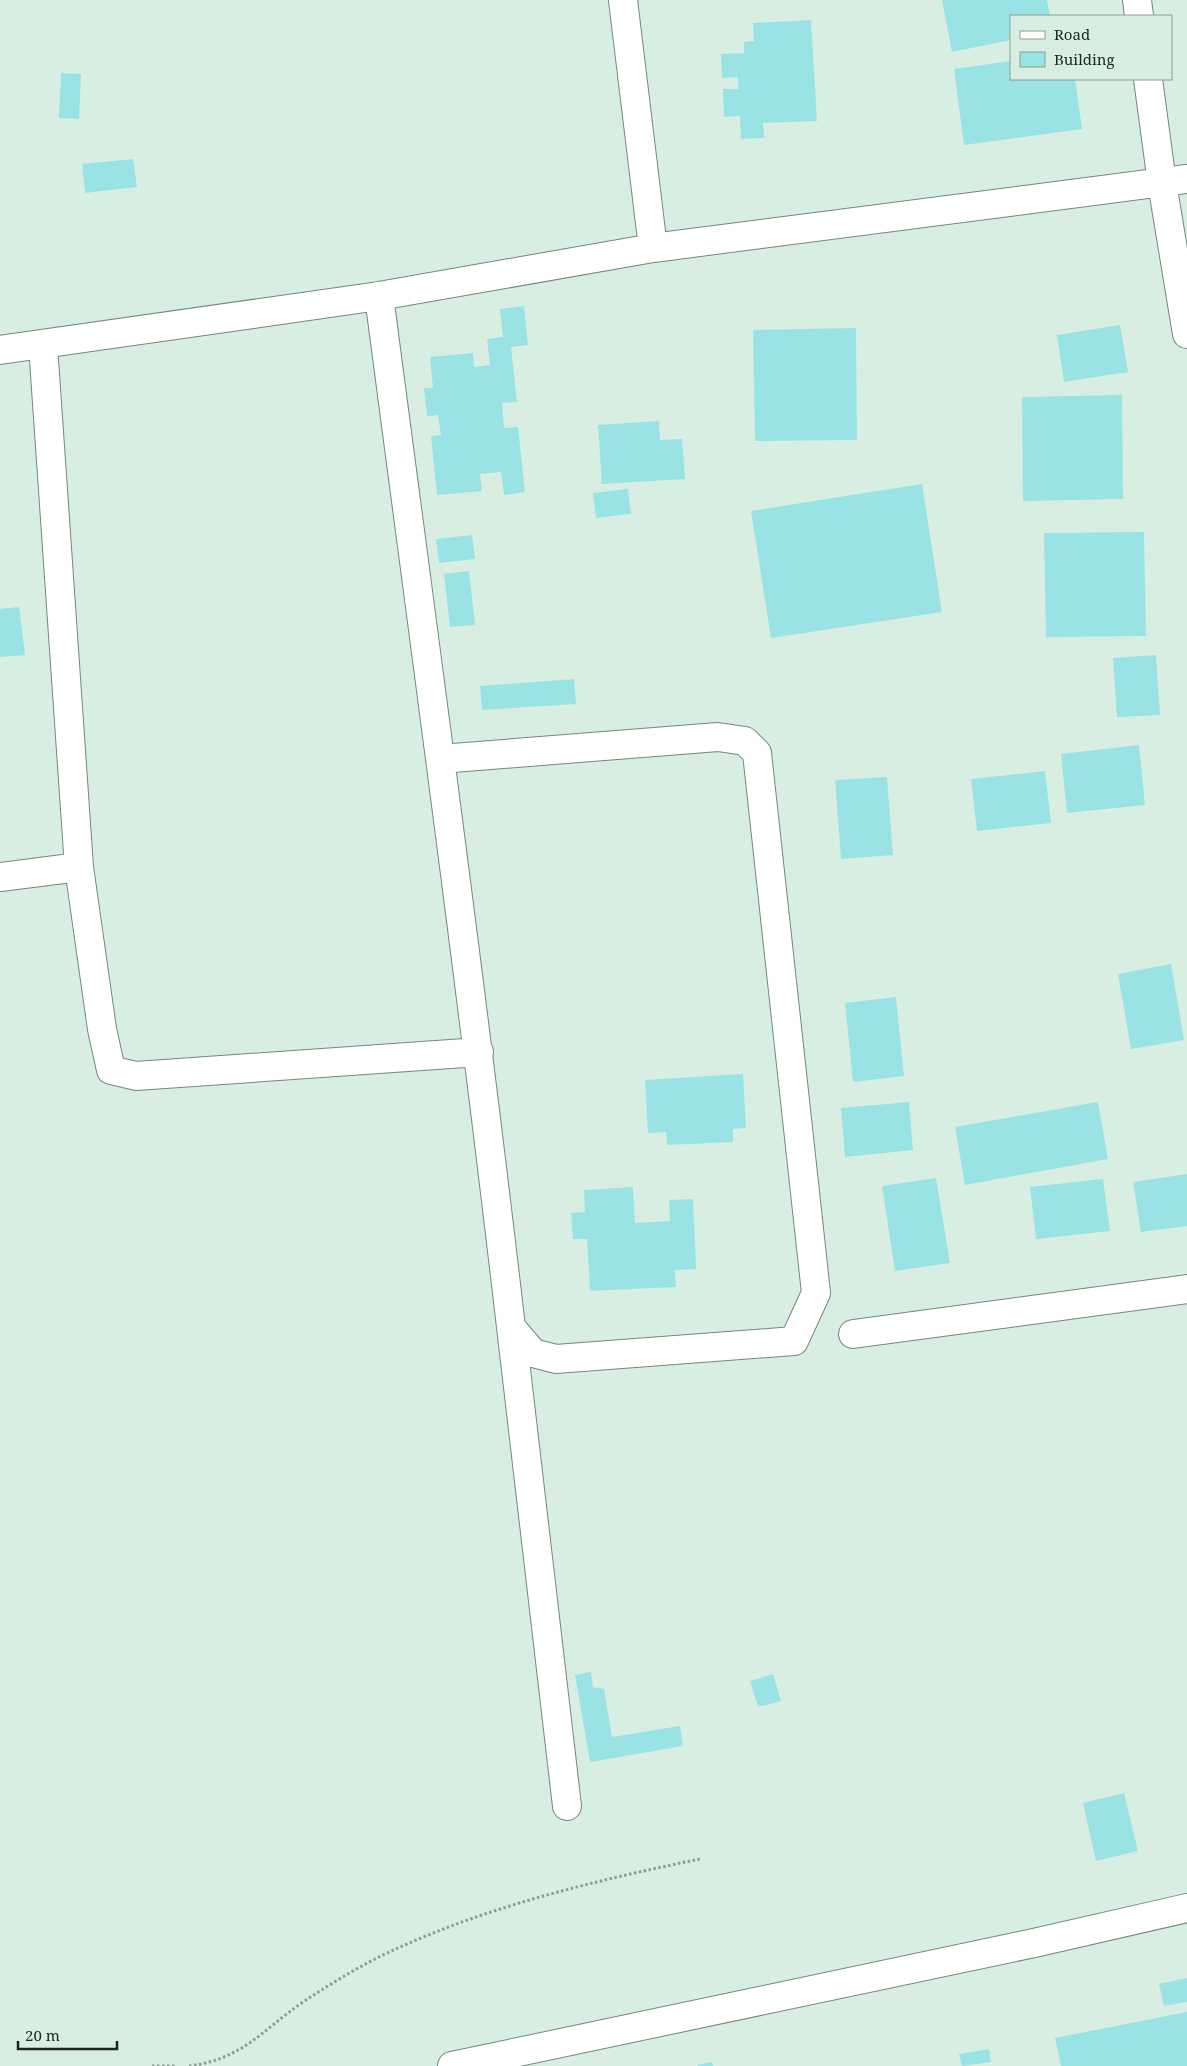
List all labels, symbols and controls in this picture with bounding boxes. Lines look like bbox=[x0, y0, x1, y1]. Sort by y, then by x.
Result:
legend bbox=[1010, 15, 1172, 80]
text: Road bbox=[1054, 24, 1090, 44]
text: Building bbox=[1054, 49, 1115, 69]
scale bar bbox=[18, 2018, 116, 2050]
text: 20 m bbox=[25, 2025, 60, 2045]

